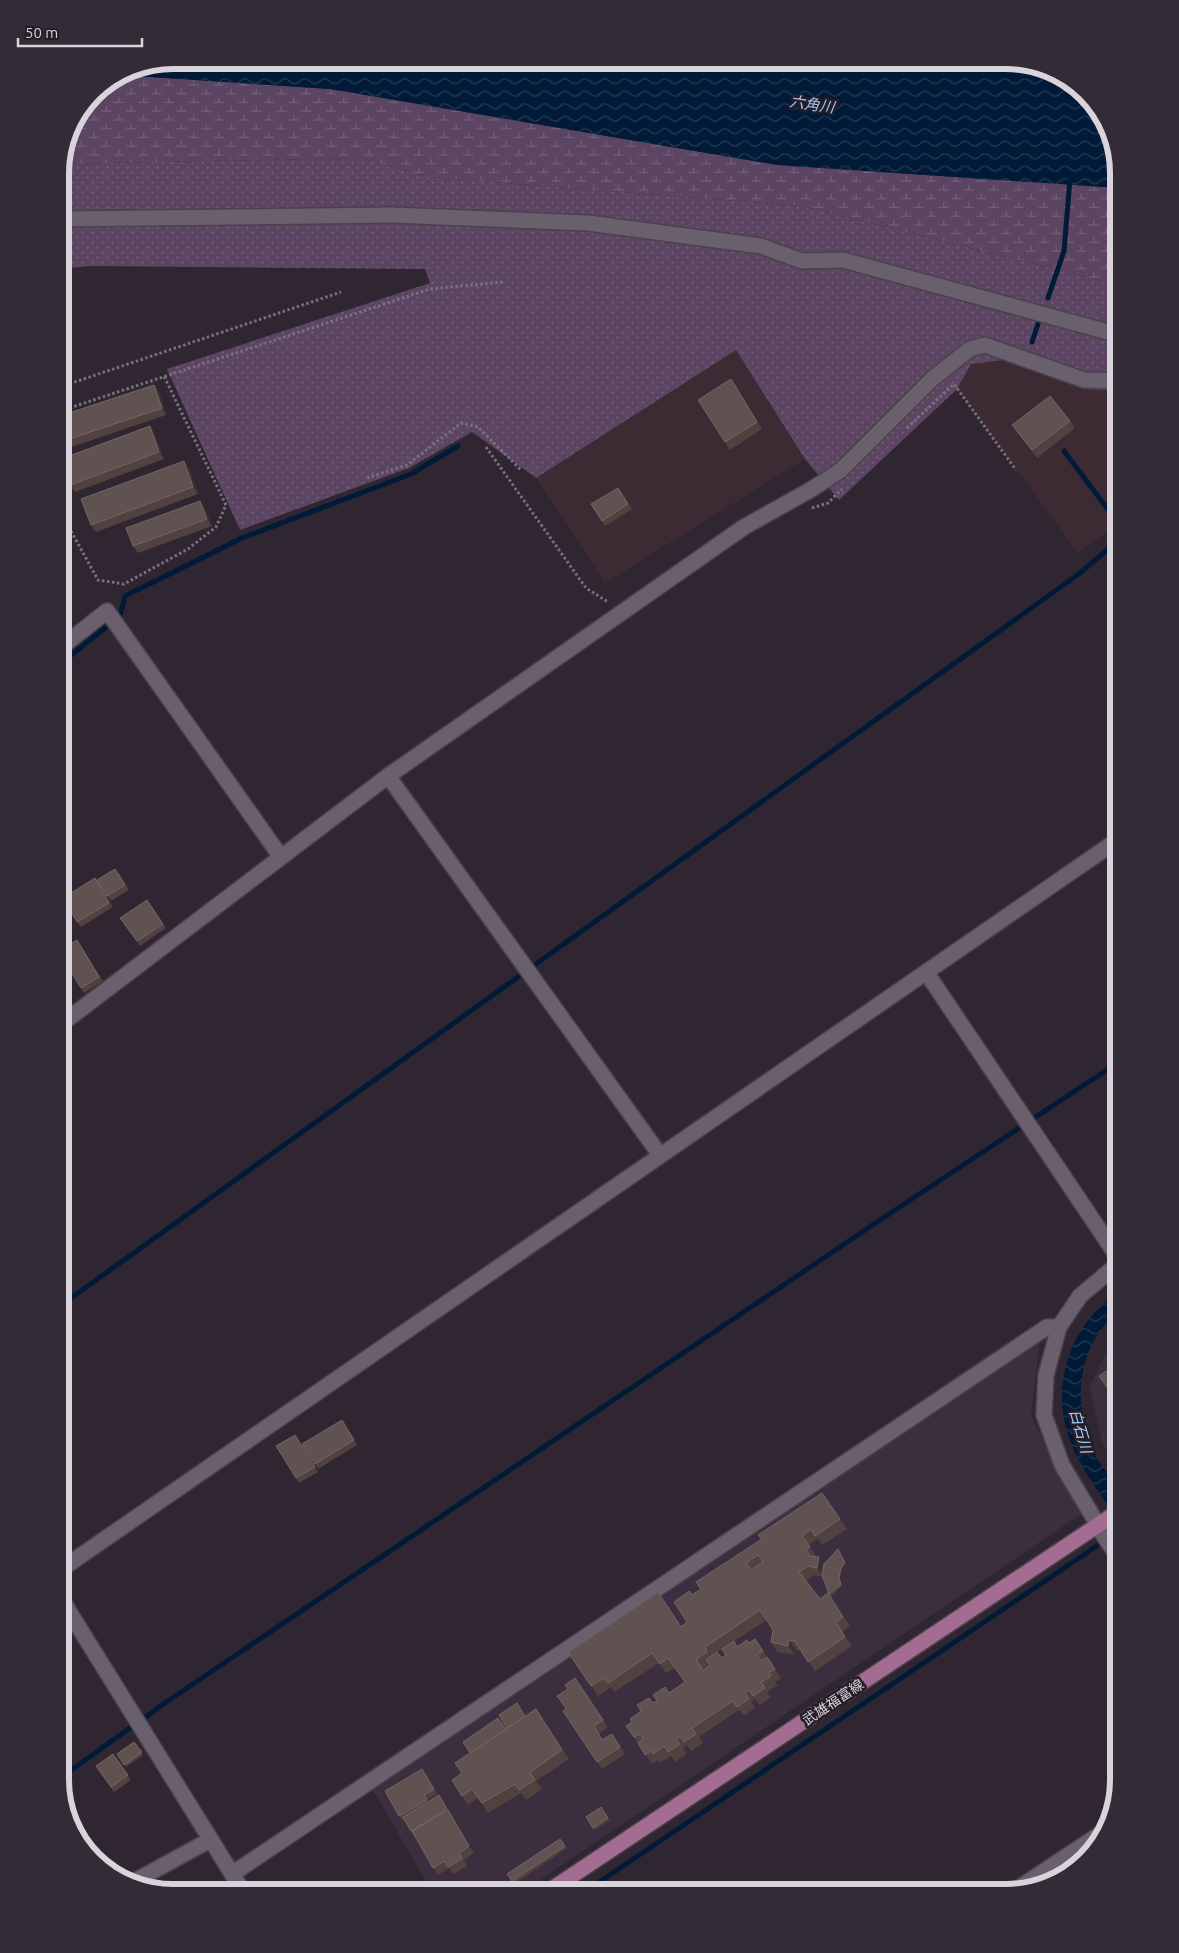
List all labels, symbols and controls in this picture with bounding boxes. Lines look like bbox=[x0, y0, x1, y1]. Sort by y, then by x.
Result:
scale bar bbox=[18, 15, 141, 47]
text: 50 m bbox=[25, 24, 58, 41]
water label: 六角川 bbox=[789, 92, 837, 116]
water label: 白石川 bbox=[1067, 1407, 1096, 1457]
street label: 武雄福富線 bbox=[800, 1676, 866, 1728]

